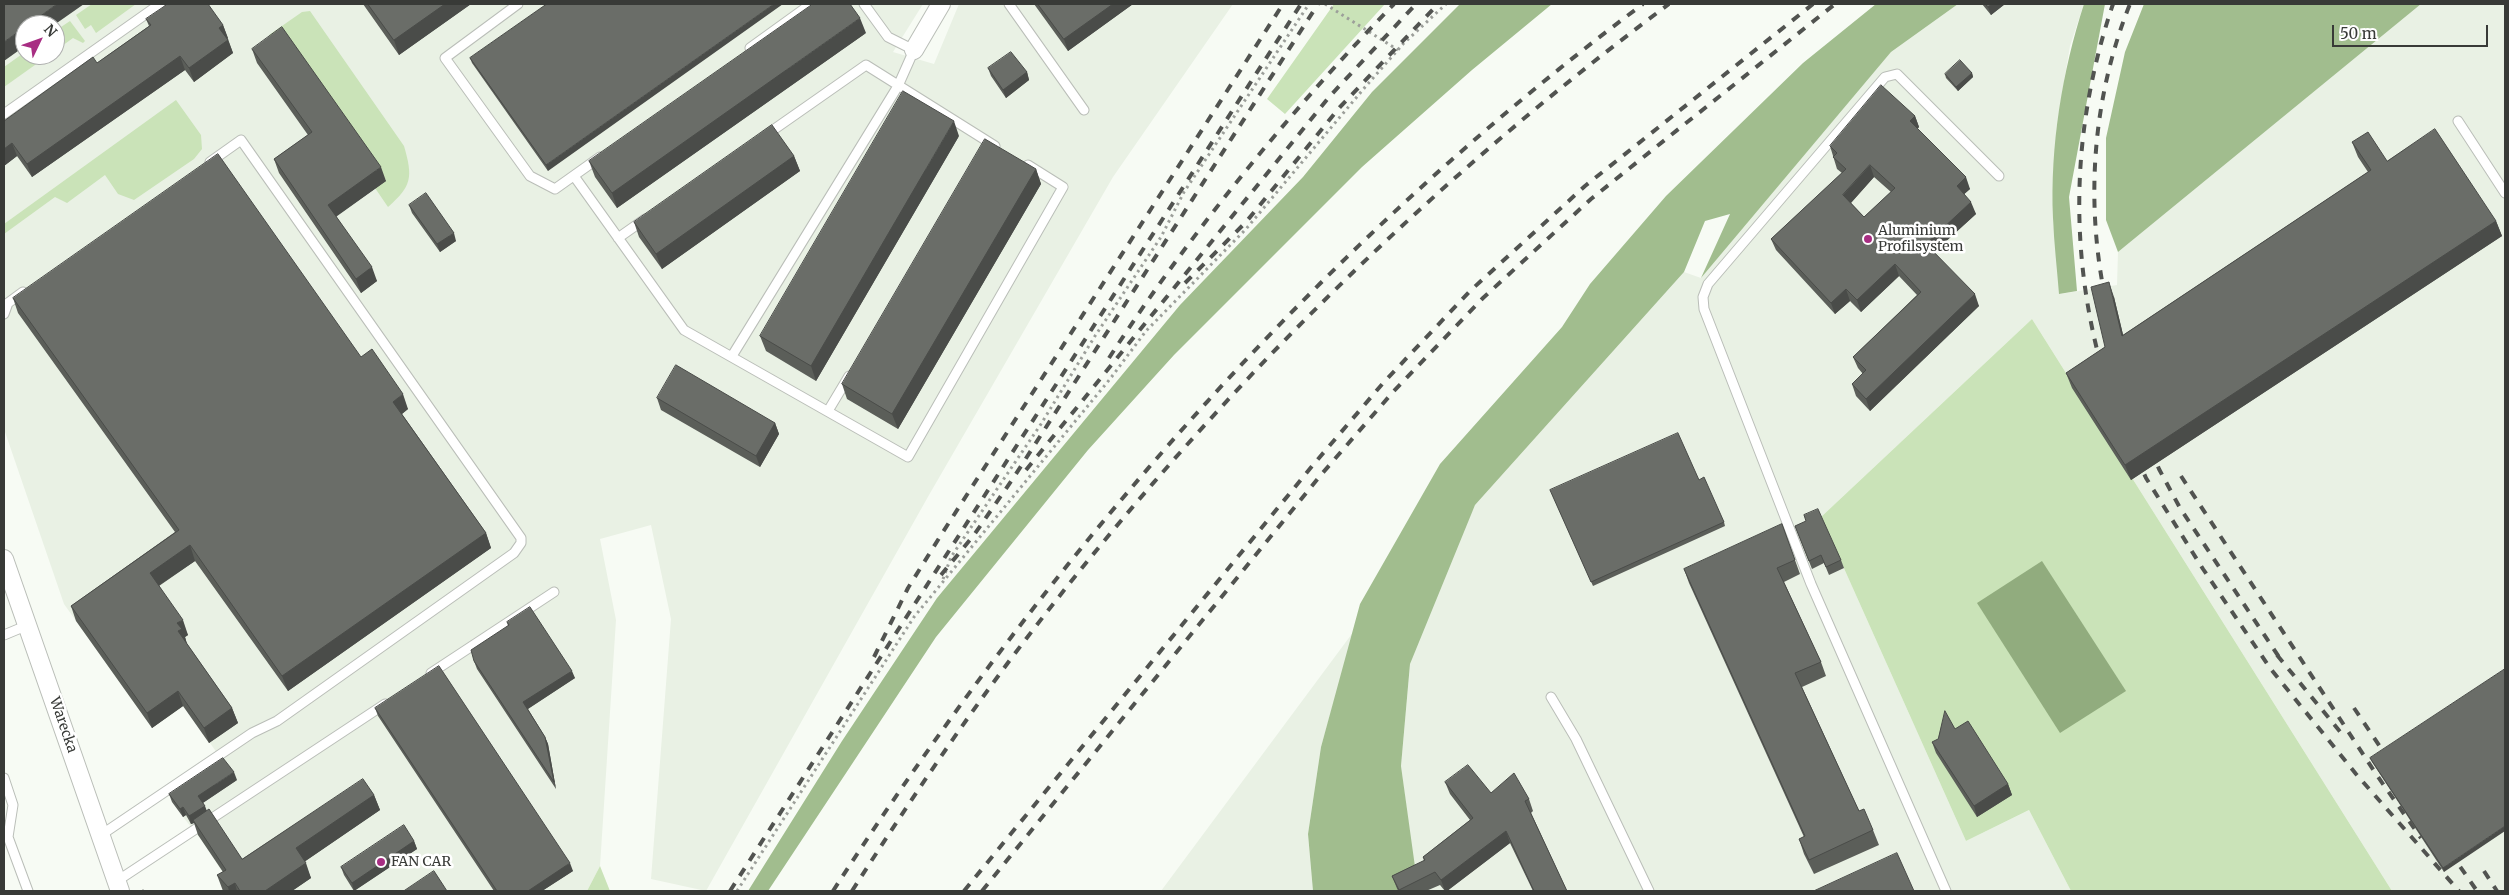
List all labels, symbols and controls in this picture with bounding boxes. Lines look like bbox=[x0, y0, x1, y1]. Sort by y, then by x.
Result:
north arrow bbox=[15, 15, 65, 65]
scale bar bbox=[2334, 15, 2490, 47]
text: N bbox=[40, 20, 61, 41]
text: 50 m bbox=[2340, 24, 2377, 43]
place label: Aluminium Profilsystem bbox=[1878, 223, 1963, 256]
marker: Aluminium Profilsystem bbox=[1862, 233, 1874, 245]
street label: Warecka bbox=[46, 695, 80, 755]
place label: FAN CAR bbox=[391, 854, 451, 870]
marker: FAN CAR bbox=[375, 856, 387, 868]

